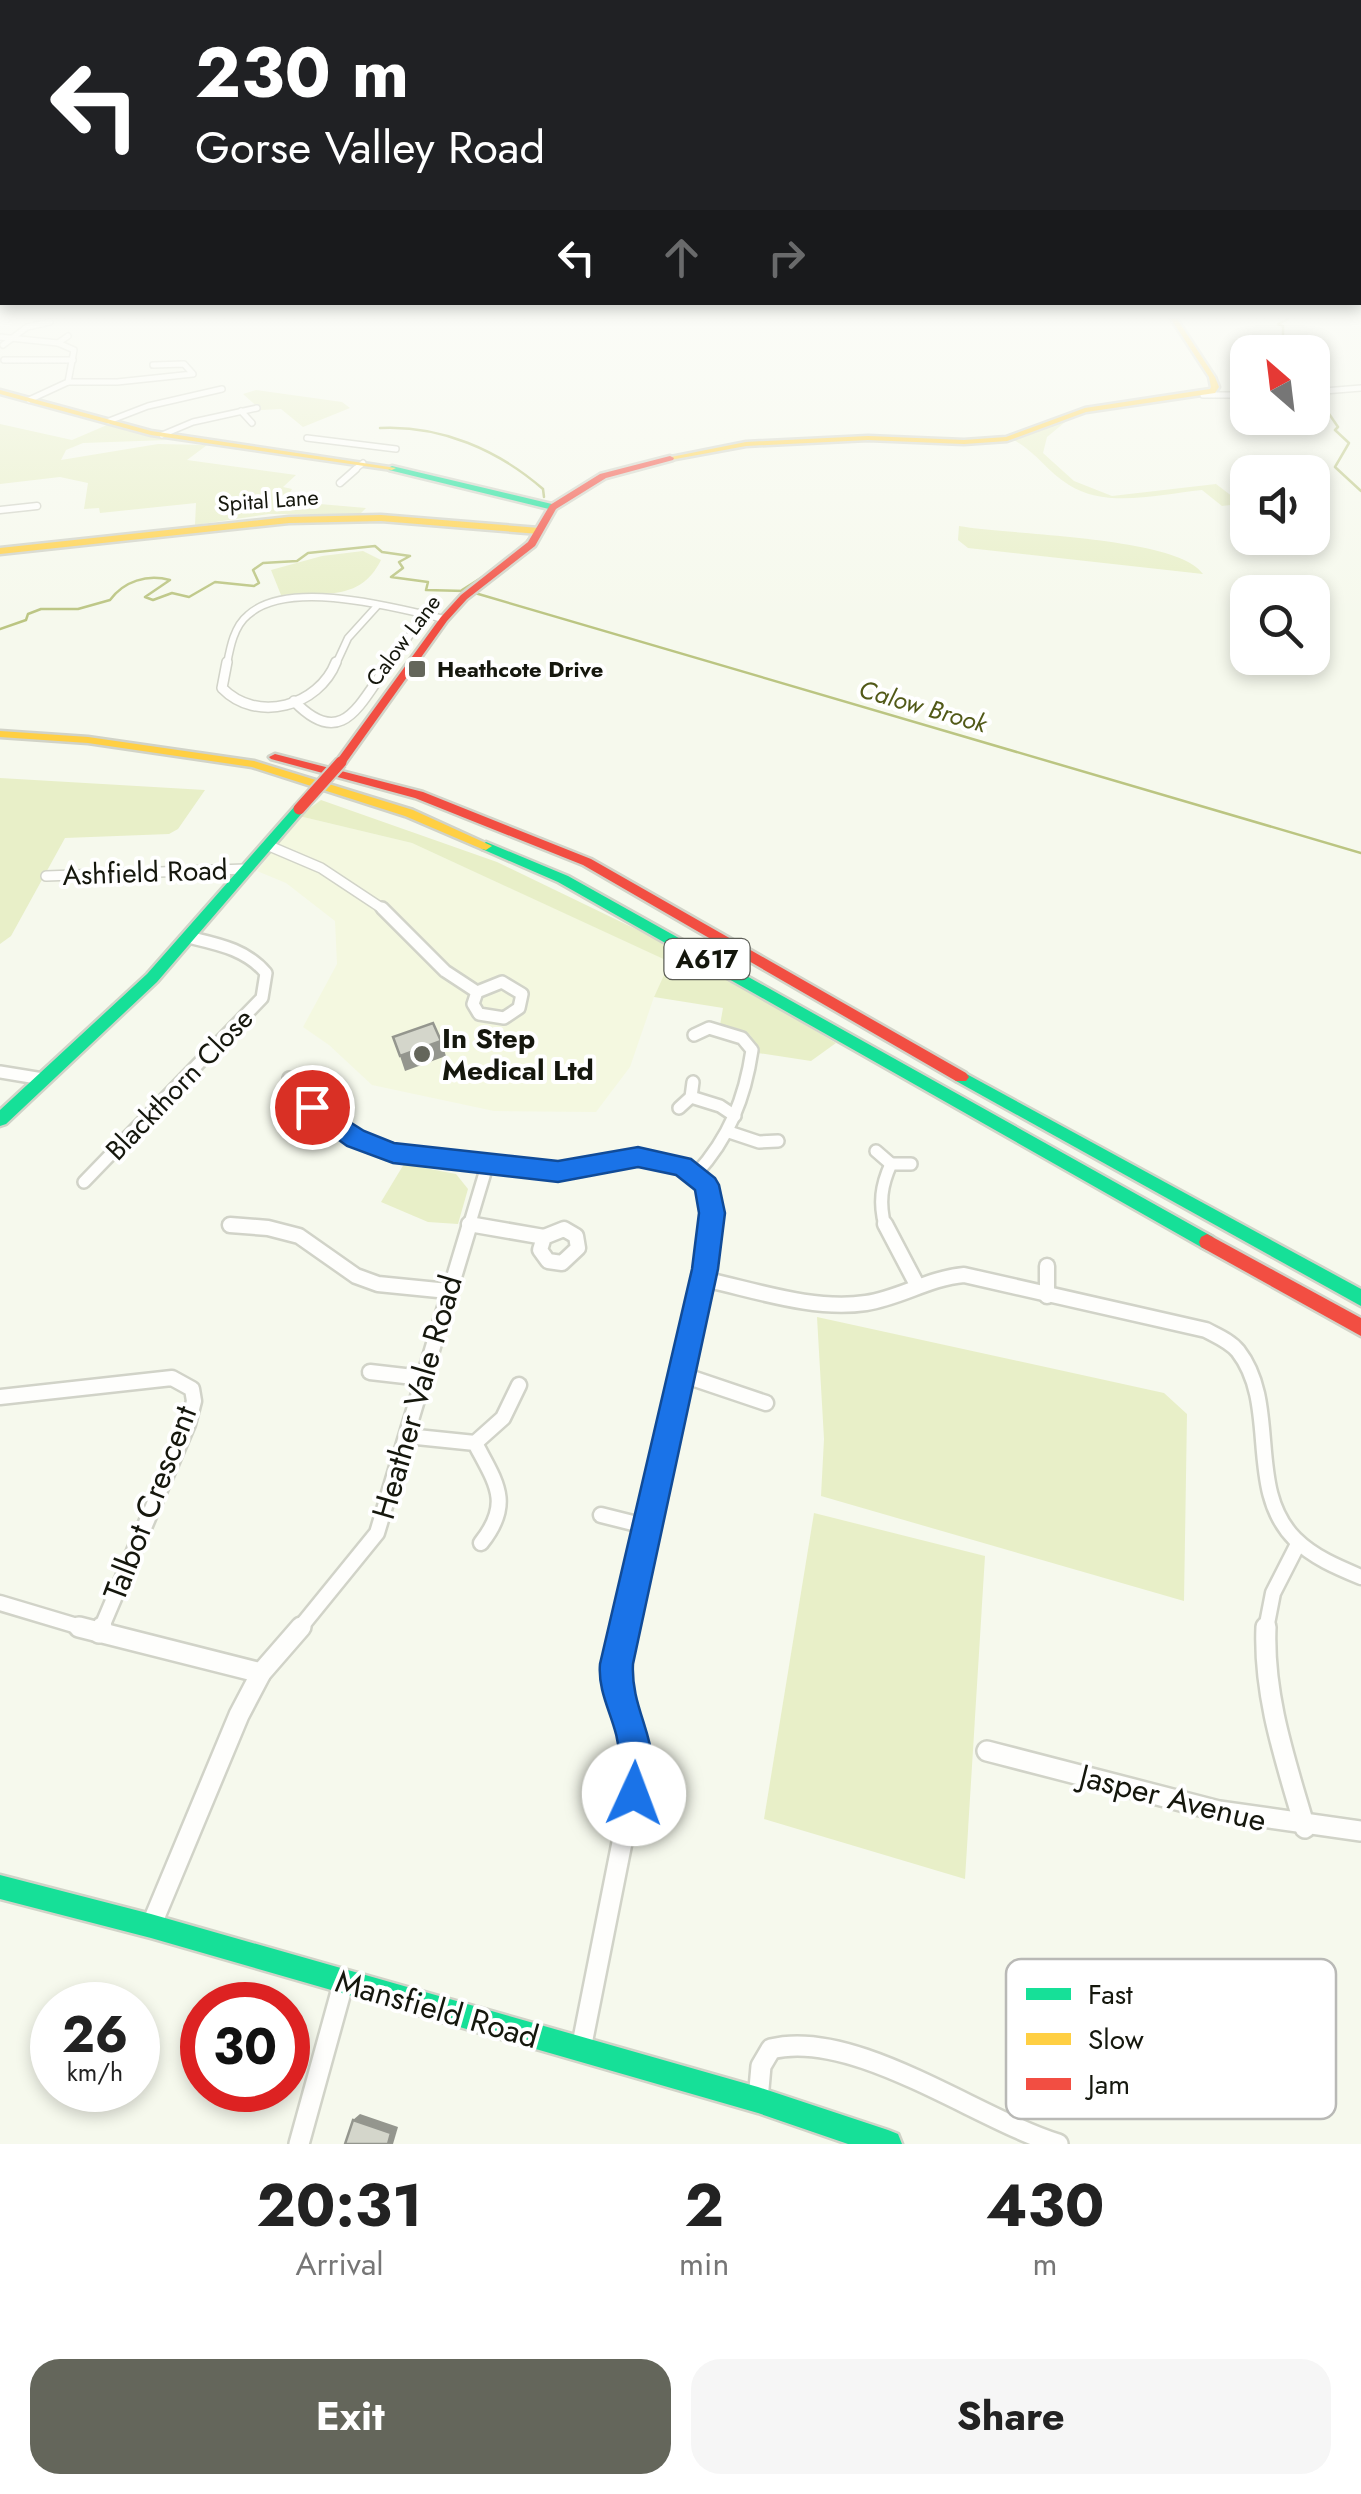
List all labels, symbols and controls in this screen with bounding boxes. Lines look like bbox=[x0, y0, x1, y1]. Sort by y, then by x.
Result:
text: 230 m bbox=[195, 22, 409, 123]
icon: left bbox=[30, 40, 160, 170]
text: Gorse Valley Road bbox=[195, 115, 545, 180]
icon: left bbox=[549, 230, 604, 285]
icon: ahead bbox=[654, 230, 709, 285]
icon: right bbox=[759, 230, 814, 285]
north arrow bbox=[1230, 335, 1330, 435]
map controls bbox=[1230, 335, 1330, 675]
button: sound bbox=[1230, 455, 1330, 555]
street label: Spital Lane bbox=[216, 481, 320, 519]
button: search bbox=[1230, 575, 1330, 675]
street label: Calow Lane bbox=[358, 588, 448, 692]
place label: Heathcote Drive bbox=[437, 653, 603, 685]
marker: Heathcote Drive bbox=[406, 658, 428, 680]
water label: Calow Brook bbox=[855, 671, 992, 742]
street label: Ashfield Road bbox=[62, 849, 228, 896]
road number: A617 bbox=[664, 939, 750, 979]
street label: Blackthorn Close bbox=[96, 999, 263, 1170]
place label: In Step Medical Ltd bbox=[442, 1018, 594, 1091]
marker: In Step Medical Ltd bbox=[411, 1043, 433, 1065]
pin bbox=[270, 1065, 355, 1150]
icon: arrive bbox=[285, 1080, 340, 1135]
street label: Heather Vale Road bbox=[360, 1270, 474, 1524]
street label: Talbot Crescent bbox=[92, 1399, 208, 1607]
position arrow bbox=[582, 1742, 686, 1846]
street label: Jasper Avenue bbox=[1071, 1752, 1271, 1843]
street label: Mansfield Road bbox=[330, 1958, 544, 2060]
legend bbox=[1006, 1959, 1336, 2119]
text: Fast bbox=[1088, 1974, 1133, 2015]
speed limit sign: 30 bbox=[180, 1982, 310, 2112]
text: 26 bbox=[62, 1998, 128, 2071]
text: Slow bbox=[1088, 2019, 1144, 2060]
text: km/h bbox=[67, 2054, 123, 2090]
text: Jam bbox=[1084, 2064, 1130, 2105]
text: 20:31 bbox=[256, 2162, 423, 2249]
text: 2 bbox=[684, 2162, 724, 2249]
text: 430 bbox=[986, 2162, 1105, 2249]
text: Arrival bbox=[295, 2241, 384, 2287]
text: min bbox=[679, 2241, 729, 2287]
text: m bbox=[1033, 2241, 1058, 2287]
button: Exit bbox=[30, 2359, 671, 2474]
button: Share bbox=[691, 2359, 1331, 2474]

